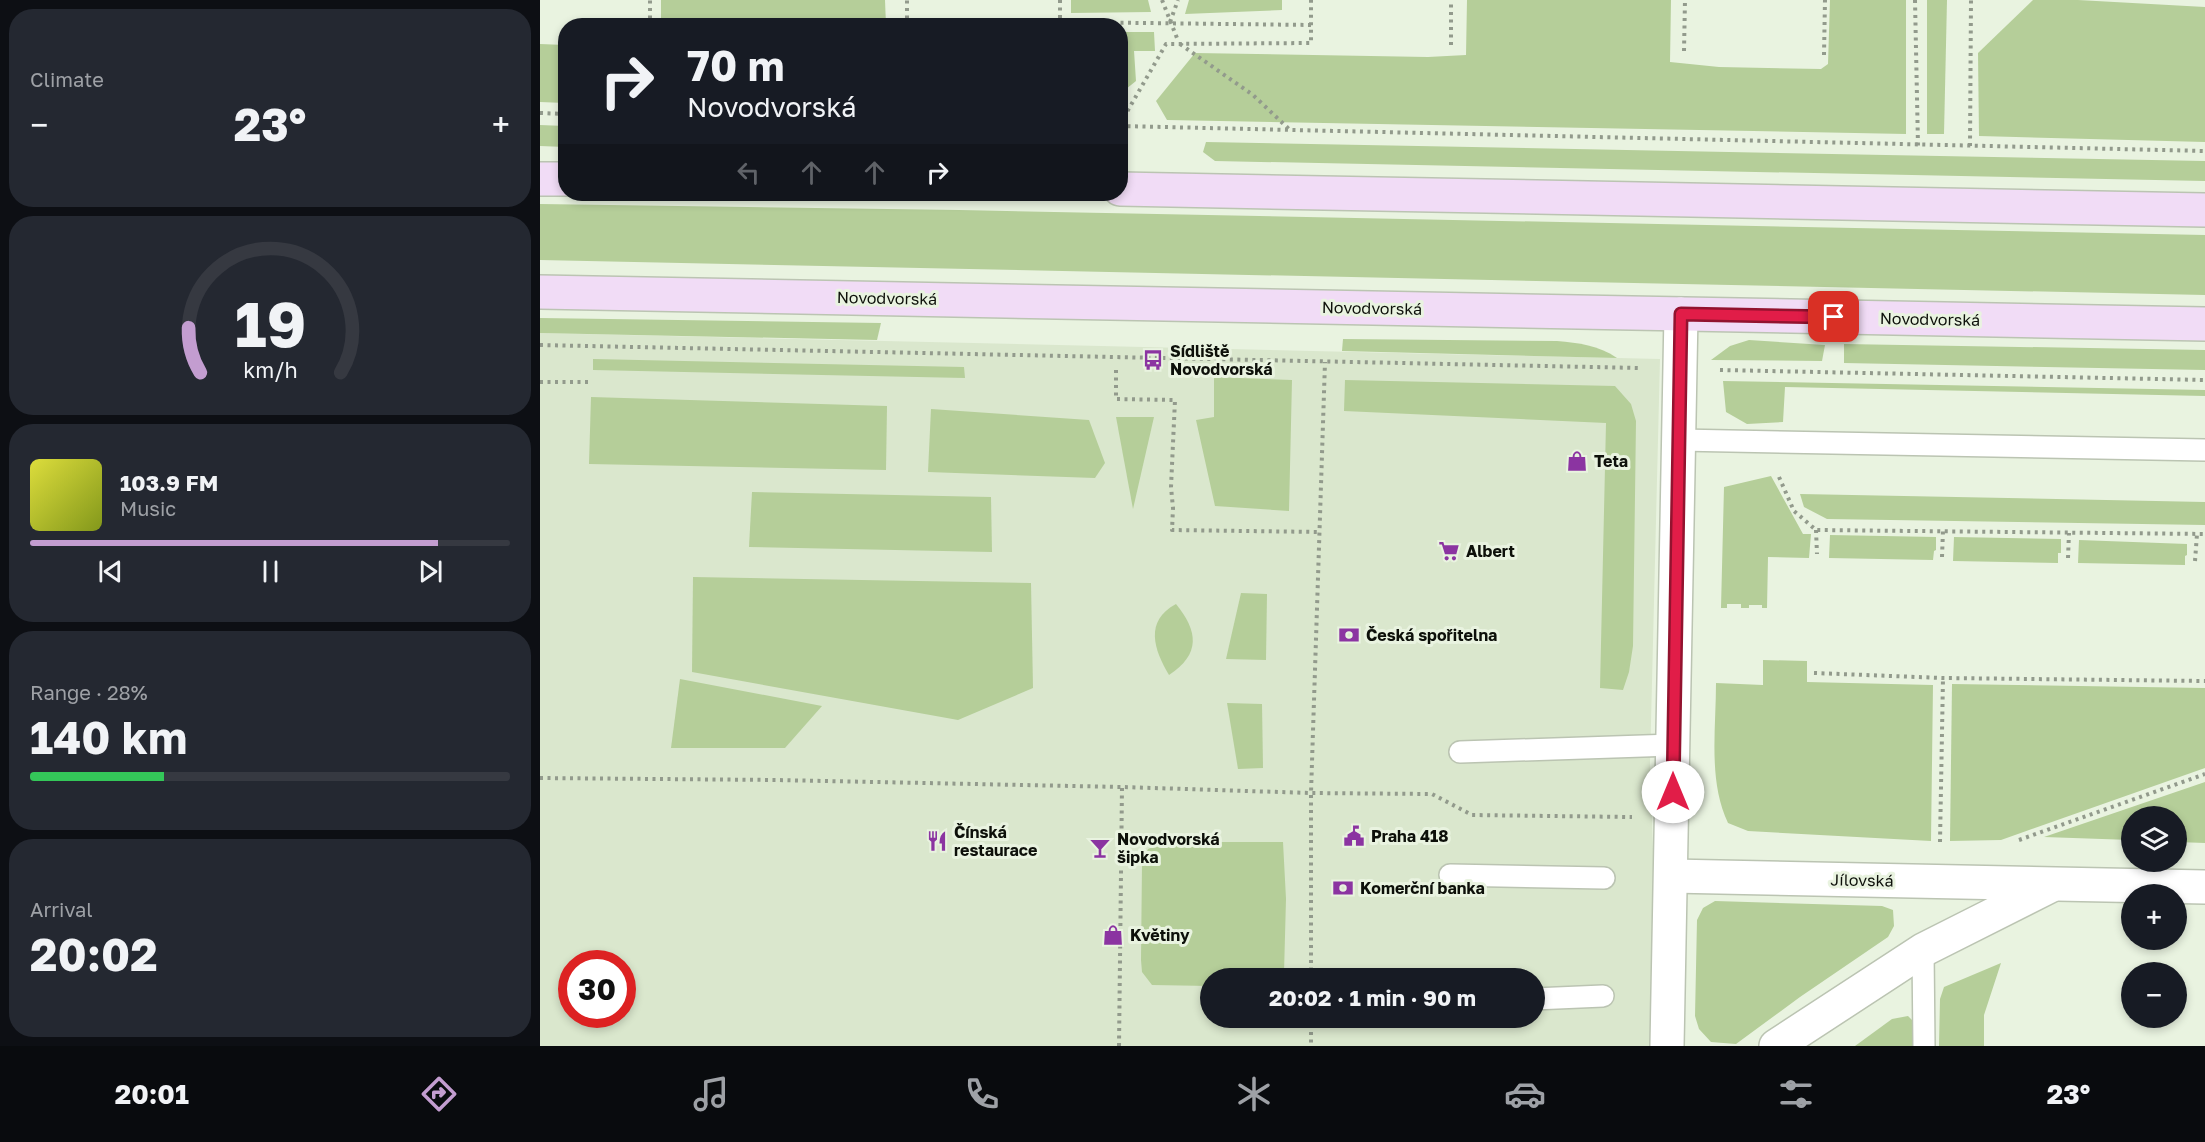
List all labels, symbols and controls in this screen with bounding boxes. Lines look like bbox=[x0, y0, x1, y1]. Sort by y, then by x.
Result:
text: 70 m bbox=[687, 40, 784, 90]
icon: right bbox=[588, 42, 666, 120]
text: Climate bbox=[30, 67, 104, 91]
text: Novodvorská bbox=[687, 91, 856, 123]
text: 23° bbox=[234, 97, 306, 151]
text: − bbox=[30, 105, 48, 144]
text: + bbox=[492, 105, 510, 144]
icon: left bbox=[732, 156, 765, 189]
icon: ahead bbox=[795, 156, 828, 189]
icon: ahead bbox=[858, 156, 891, 189]
icon: right bbox=[921, 156, 954, 189]
text: 19 bbox=[234, 286, 306, 361]
street label: Novodvorská bbox=[837, 287, 937, 309]
pin bbox=[1808, 291, 1859, 342]
street label: Novodvorská bbox=[1322, 297, 1422, 319]
icon: arrive bbox=[1817, 300, 1850, 333]
street label: Novodvorská bbox=[1880, 308, 1980, 330]
place label: Sídliště Novodvorská bbox=[1170, 341, 1273, 379]
bus stop icon: Sídliště Novodvorská bbox=[1141, 348, 1165, 372]
text: km/h bbox=[243, 357, 297, 383]
shop icon: Teta bbox=[1565, 449, 1589, 473]
place label: Teta bbox=[1594, 451, 1628, 471]
text: 103.9 FM bbox=[120, 469, 218, 496]
text: Music bbox=[120, 496, 176, 520]
supermarket icon: Albert bbox=[1437, 539, 1461, 563]
place label: Albert bbox=[1466, 541, 1515, 561]
icon: previous bbox=[94, 555, 127, 588]
icon: pause bbox=[254, 555, 287, 588]
icon: next bbox=[414, 555, 447, 588]
bank icon: Česká spořitelna bbox=[1337, 623, 1361, 647]
place label: Česká spořitelna bbox=[1366, 625, 1497, 645]
text: Range · 28% bbox=[30, 680, 148, 704]
text: 140 km bbox=[30, 710, 187, 764]
position arrow bbox=[1641, 760, 1705, 824]
map controls bbox=[2121, 806, 2187, 1028]
button: layers bbox=[2121, 806, 2187, 872]
place label: Čínská restaurace bbox=[954, 822, 1037, 860]
public building icon: Praha 418 bbox=[1342, 824, 1366, 848]
place label: Praha 418 bbox=[1371, 826, 1448, 846]
restaurant icon: Čínská restaurace bbox=[925, 829, 949, 853]
place label: Novodvorská šipka bbox=[1117, 829, 1220, 867]
bar icon: Novodvorská šipka bbox=[1088, 836, 1112, 860]
street label: Jílovská bbox=[1830, 869, 1894, 891]
bank icon: Komerční banka bbox=[1331, 876, 1355, 900]
place label: Komerční banka bbox=[1360, 878, 1485, 898]
button: + bbox=[2121, 884, 2187, 950]
text: Arrival bbox=[30, 897, 93, 921]
shop icon: Květiny bbox=[1101, 923, 1125, 947]
place label: Květiny bbox=[1130, 925, 1190, 945]
text: 20:02 bbox=[30, 927, 158, 981]
speed limit sign: 30 bbox=[558, 950, 636, 1028]
button: − bbox=[2121, 962, 2187, 1028]
text: 20:02 · 1 min · 90 m bbox=[1269, 984, 1476, 1011]
icon: directions bbox=[418, 1073, 460, 1115]
icon: music bbox=[690, 1073, 732, 1115]
icon: phone bbox=[961, 1073, 1003, 1115]
icon: climate bbox=[1233, 1073, 1275, 1115]
icon: car bbox=[1504, 1073, 1546, 1115]
icon: filters bbox=[1775, 1073, 1817, 1115]
text: 20:01 bbox=[115, 1078, 189, 1110]
text: 23° bbox=[2047, 1078, 2090, 1110]

